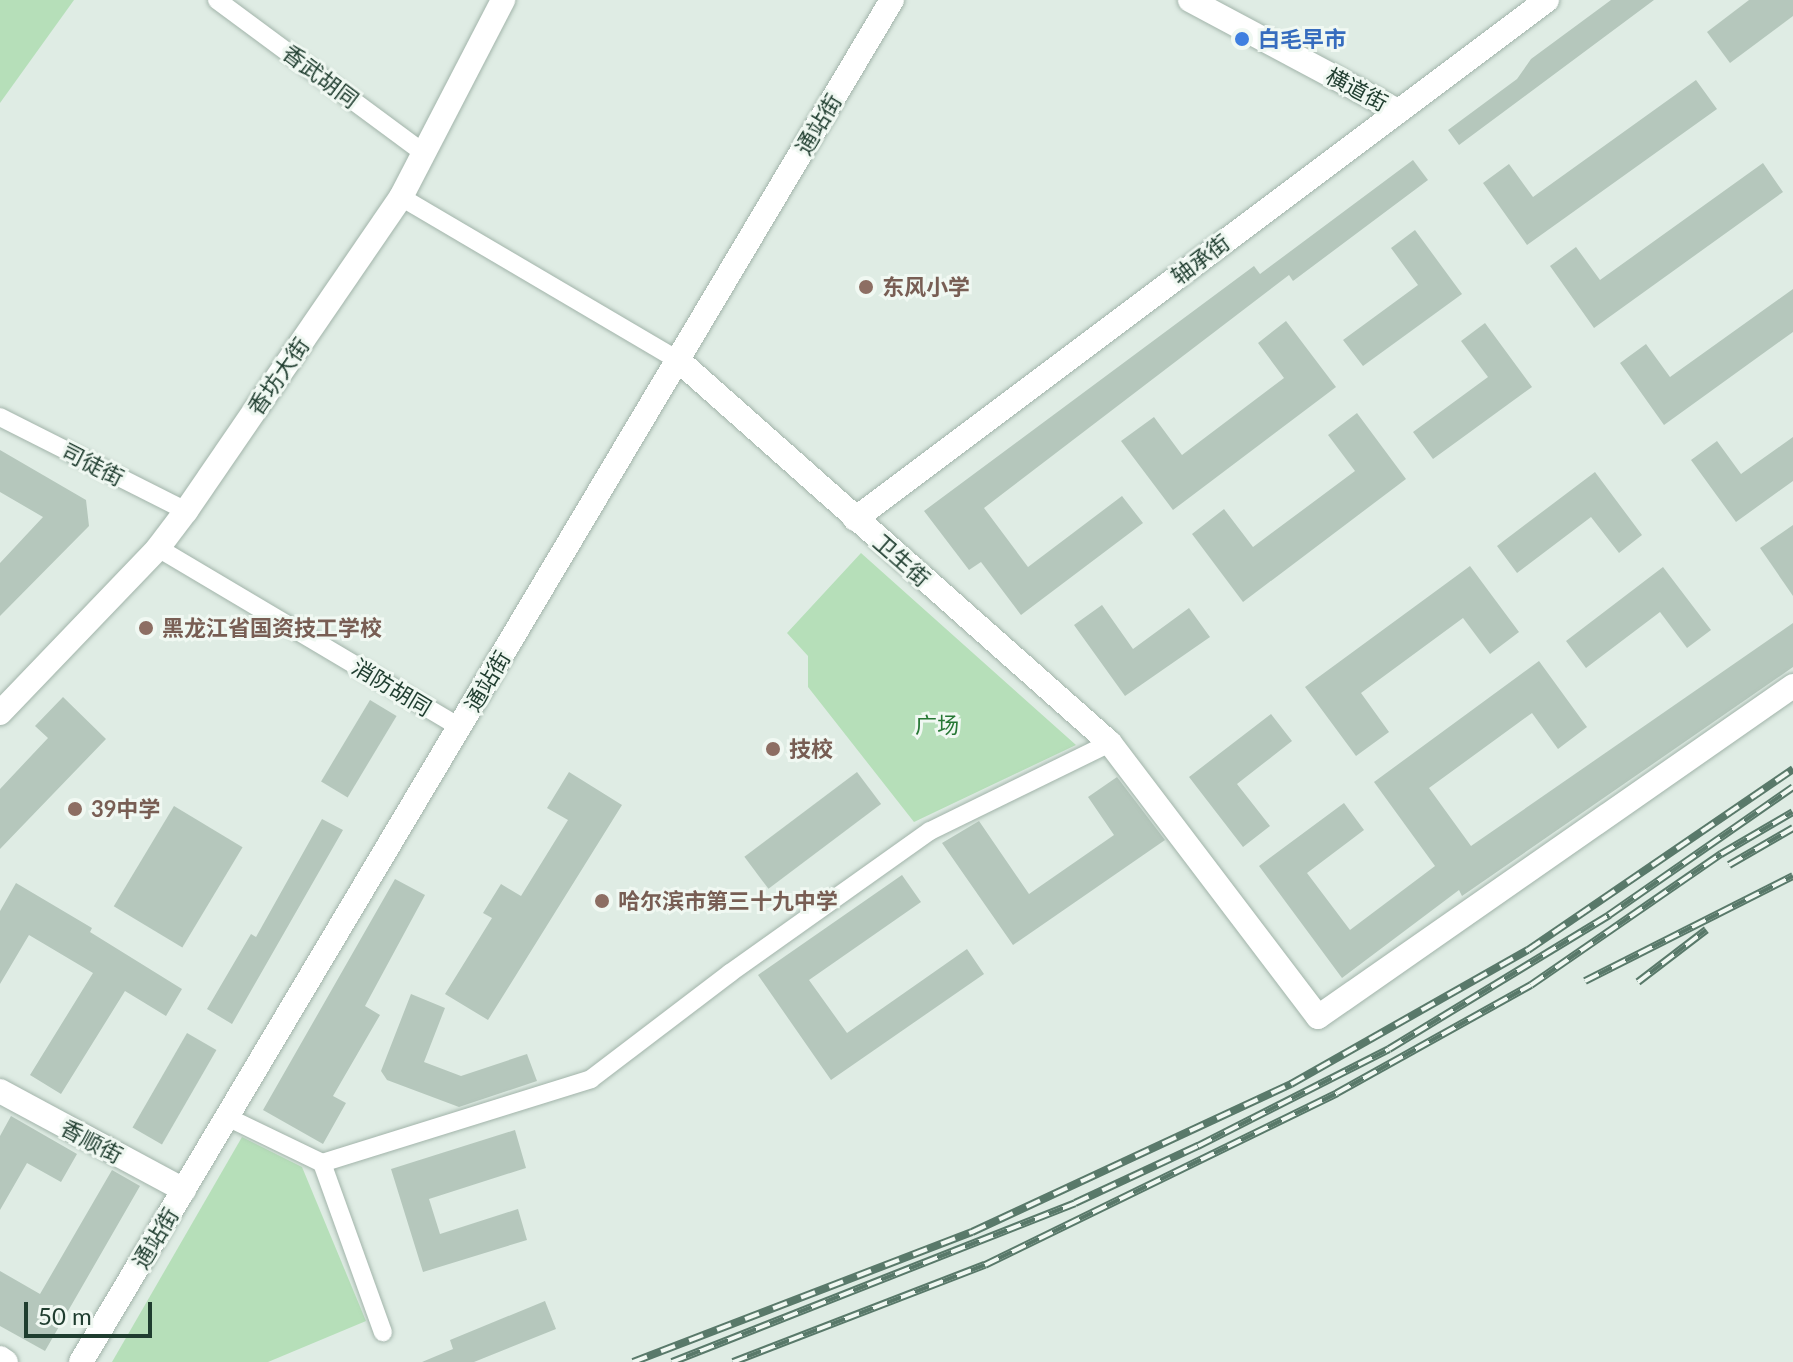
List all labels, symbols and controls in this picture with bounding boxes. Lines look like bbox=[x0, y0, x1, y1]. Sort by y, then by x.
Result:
place label: 白毛早市 bbox=[1258, 26, 1346, 52]
marker: 白毛早市 bbox=[1233, 30, 1251, 48]
street label: 香武胡同 bbox=[278, 39, 364, 113]
street label: 横道街 bbox=[1322, 62, 1392, 116]
street label: 通站街 bbox=[790, 89, 846, 159]
street label: 轴承街 bbox=[1166, 229, 1234, 289]
place label: 东风小学 bbox=[882, 274, 970, 300]
marker: 东风小学 bbox=[857, 278, 875, 296]
street label: 香坊大街 bbox=[242, 332, 314, 420]
street label: 司徒街 bbox=[58, 437, 128, 491]
street label: 卫生街 bbox=[868, 528, 936, 592]
place label: 黑龙江省国资技工学校 bbox=[162, 615, 382, 641]
marker: 黑龙江省国资技工学校 bbox=[137, 619, 155, 637]
street label: 通站街 bbox=[459, 646, 515, 716]
street label: 消防胡同 bbox=[347, 653, 437, 721]
park label: 广场 bbox=[915, 712, 959, 738]
place label: 技校 bbox=[789, 736, 833, 762]
marker: 技校 bbox=[764, 740, 782, 758]
place label: 39中学 bbox=[91, 796, 161, 822]
marker: 39中学 bbox=[66, 800, 84, 818]
place label: 哈尔滨市第三十九中学 bbox=[618, 888, 838, 914]
marker: 哈尔滨市第三十九中学 bbox=[593, 892, 611, 910]
street label: 香顺街 bbox=[57, 1114, 127, 1168]
street label: 通站街 bbox=[127, 1203, 183, 1273]
scale bar bbox=[28, 1286, 156, 1336]
text: 50 m bbox=[38, 1301, 92, 1330]

